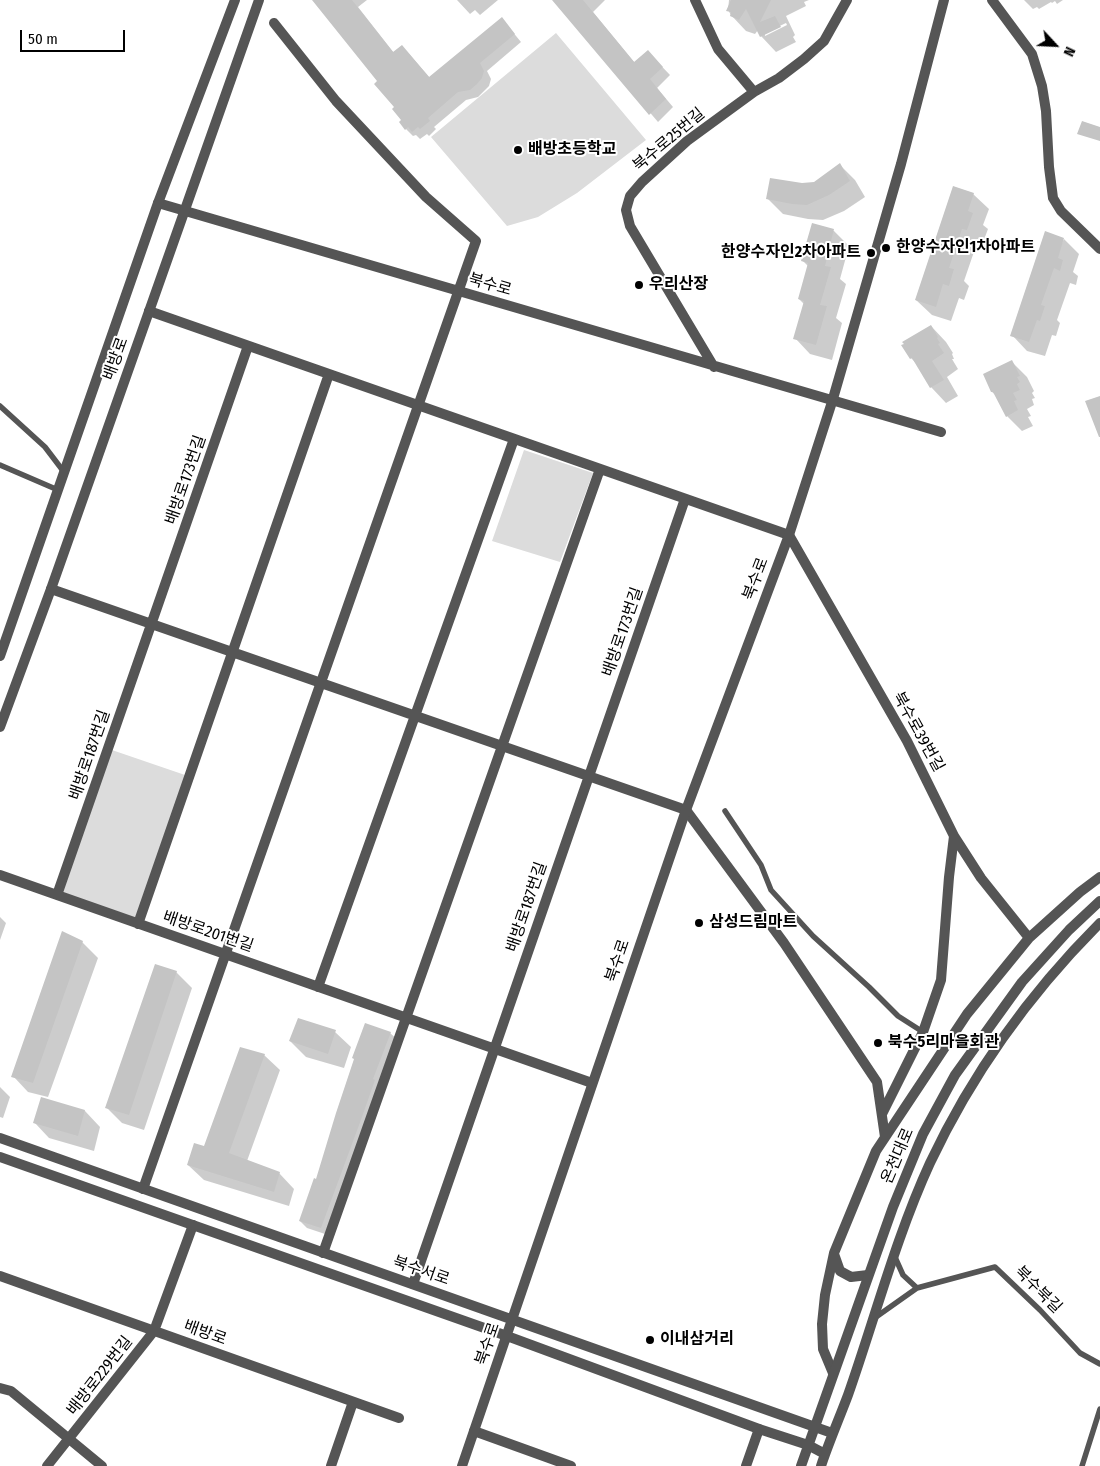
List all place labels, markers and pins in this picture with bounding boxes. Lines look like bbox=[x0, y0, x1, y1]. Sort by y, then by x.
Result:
place label: 배방초등학교 bbox=[528, 140, 616, 160]
marker: 배방초등학교 bbox=[512, 144, 524, 156]
place label: 한양수자인1차아파트 bbox=[896, 238, 1035, 258]
marker: 한양수자인1차아파트 bbox=[880, 242, 892, 254]
place label: 한양수자인2차아파트 bbox=[721, 243, 861, 263]
marker: 한양수자인2차아파트 bbox=[865, 247, 877, 259]
place label: 우리산장 bbox=[649, 275, 708, 295]
marker: 우리산장 bbox=[633, 279, 645, 291]
place label: 삼성드림마트 bbox=[709, 913, 797, 933]
marker: 삼성드림마트 bbox=[693, 917, 705, 929]
place label: 북수5리마을회관 bbox=[888, 1033, 999, 1053]
marker: 북수5리마을회관 bbox=[872, 1037, 884, 1049]
place label: 이내삼거리 bbox=[660, 1330, 734, 1350]
marker: 이내삼거리 bbox=[644, 1334, 656, 1346]

